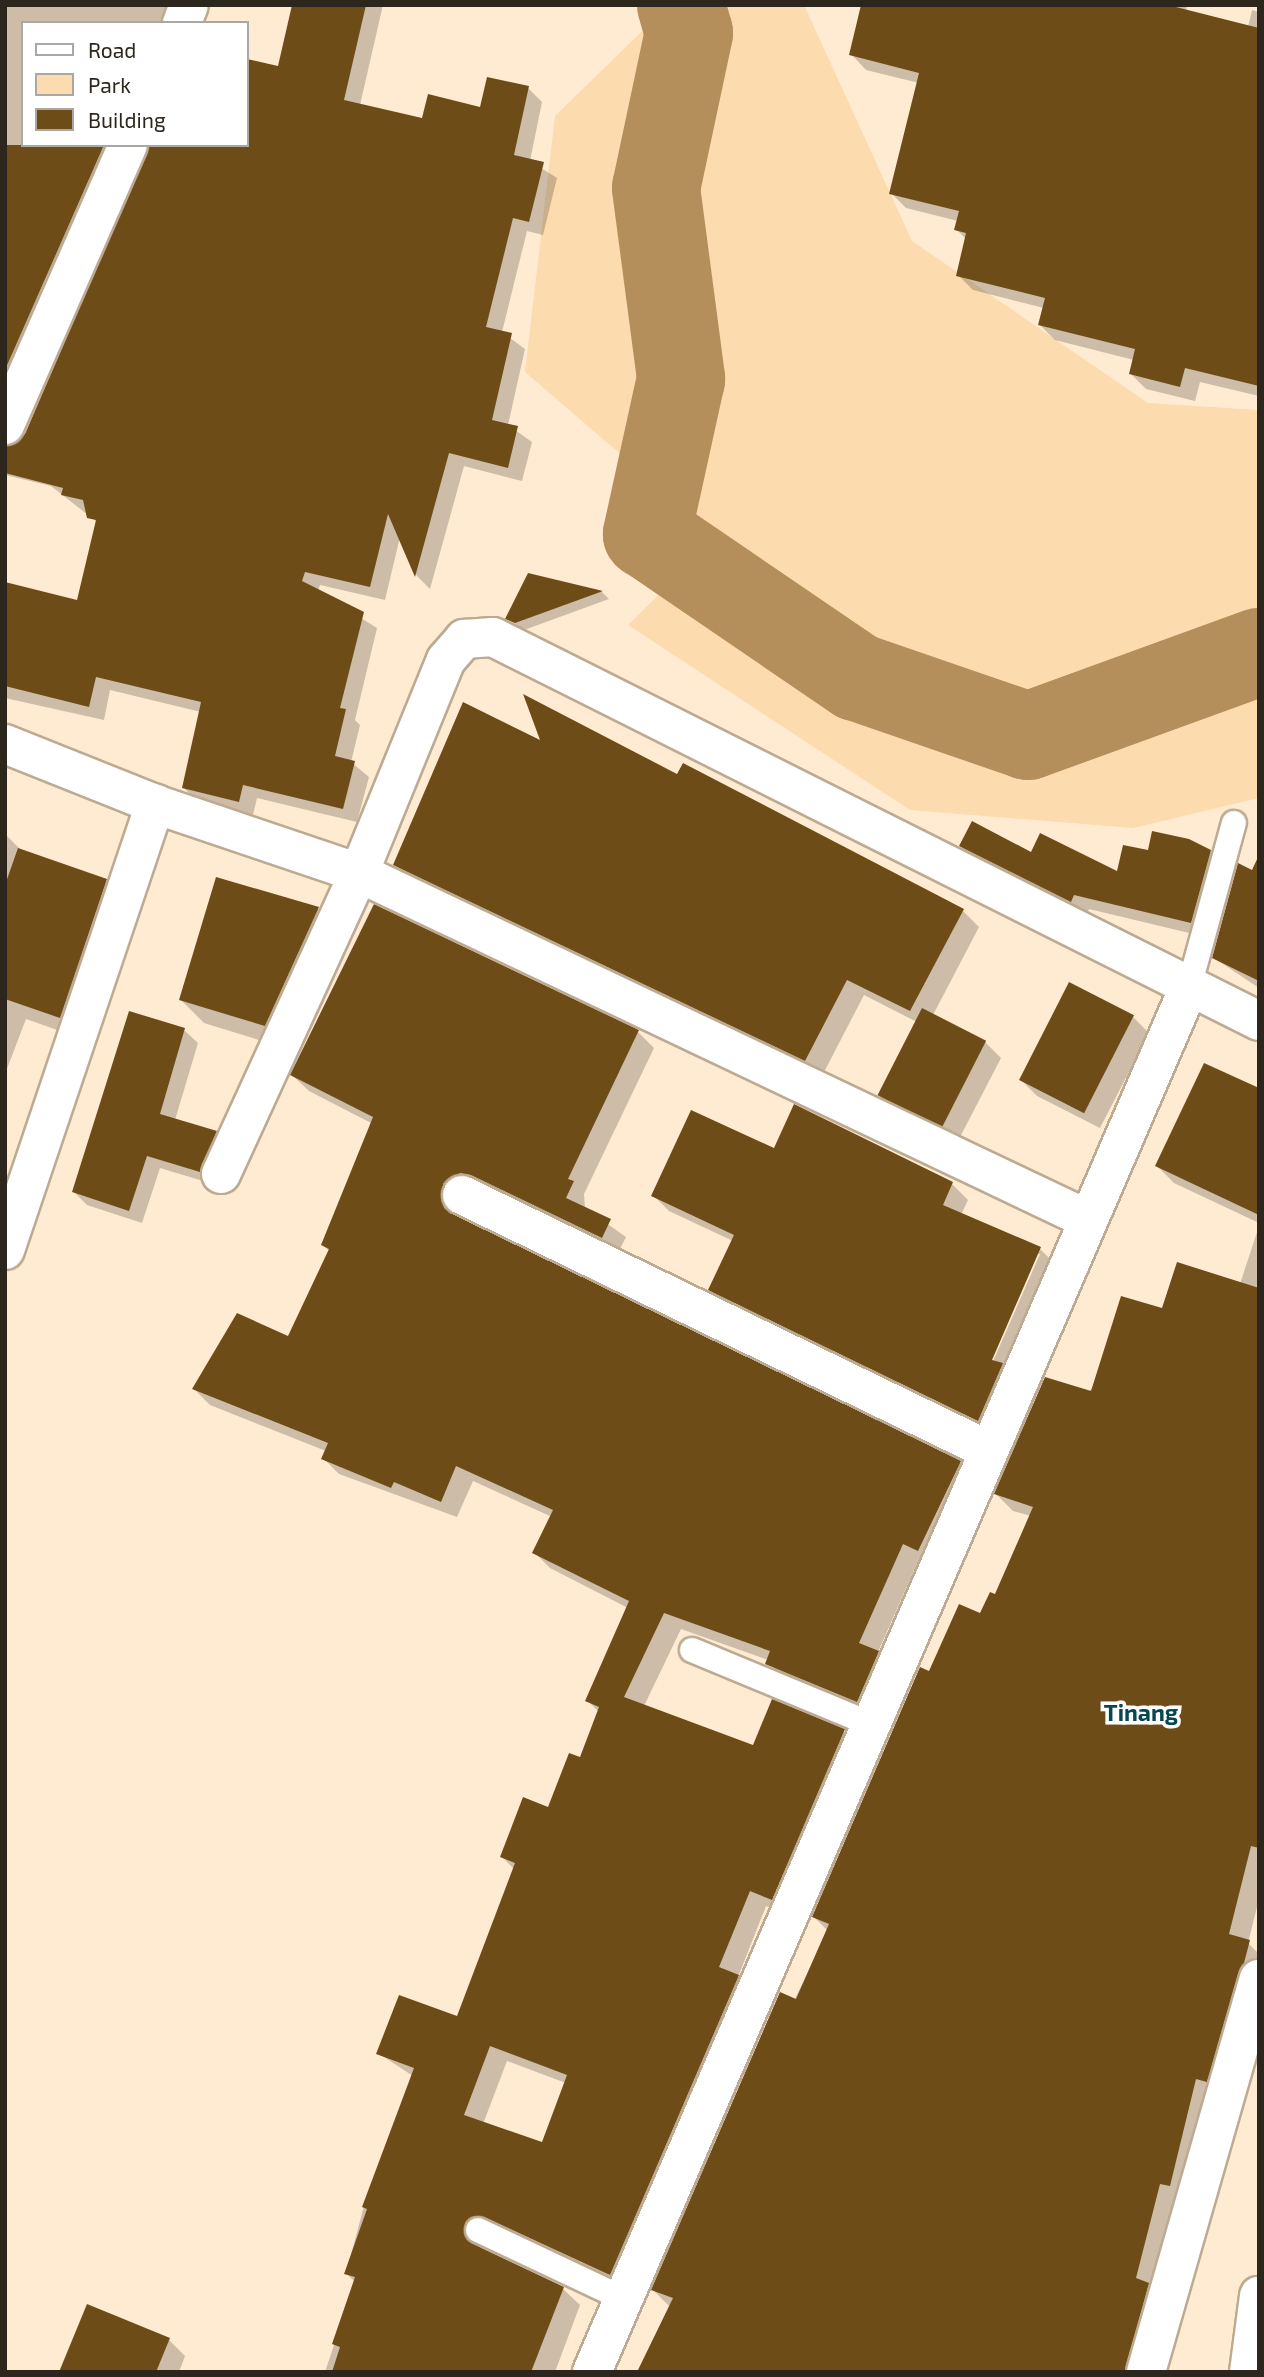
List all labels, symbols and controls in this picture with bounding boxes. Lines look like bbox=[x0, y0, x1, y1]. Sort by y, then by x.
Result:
legend bbox=[21, 21, 248, 147]
text: Road bbox=[88, 37, 136, 62]
text: Park bbox=[88, 72, 131, 97]
text: Building bbox=[88, 107, 166, 132]
district label: Tinang bbox=[1104, 1698, 1178, 1726]

